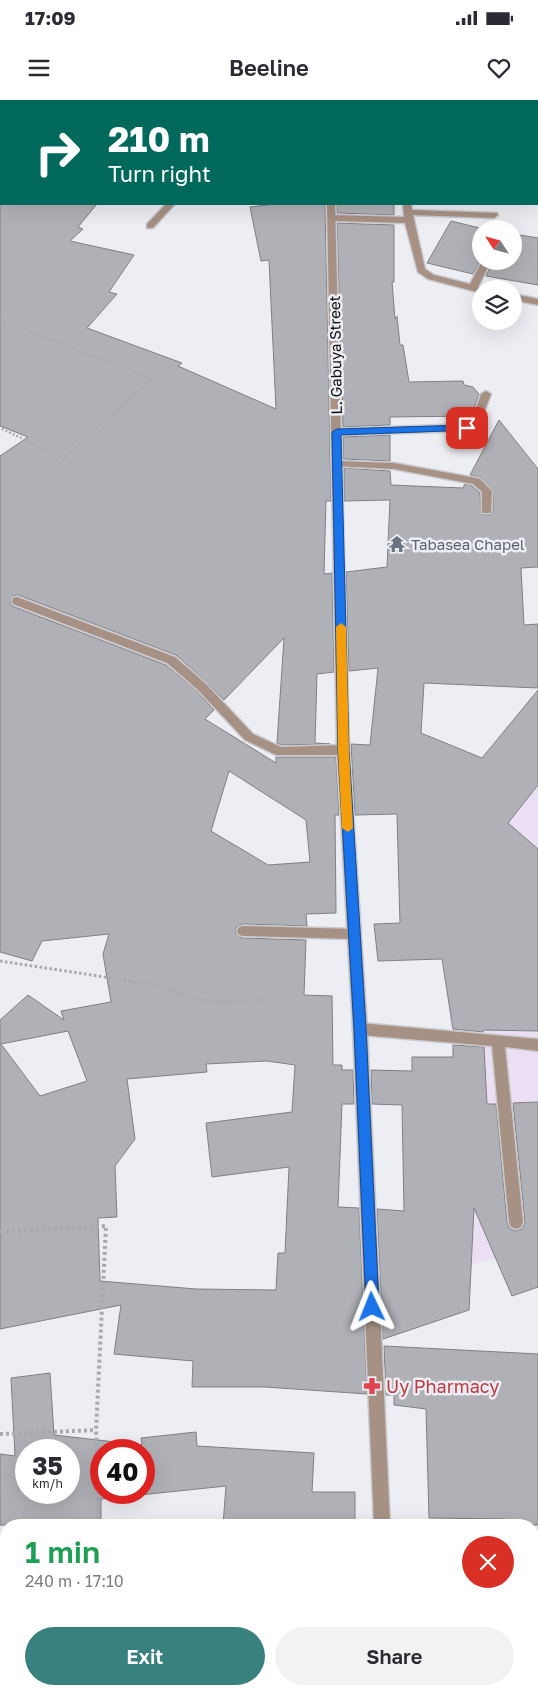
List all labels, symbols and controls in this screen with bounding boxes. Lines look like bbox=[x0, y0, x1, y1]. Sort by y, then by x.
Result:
text: 17:09 bbox=[25, 6, 76, 29]
icon: menu bbox=[25, 54, 53, 82]
text: Beeline bbox=[229, 54, 309, 81]
icon: heart bbox=[485, 54, 513, 82]
text: 210 m bbox=[108, 118, 210, 160]
icon: right bbox=[25, 120, 90, 185]
text: Turn right bbox=[108, 160, 211, 187]
north arrow bbox=[472, 220, 522, 270]
map controls bbox=[472, 220, 522, 330]
button: layers bbox=[472, 280, 522, 330]
street label: L. Gabuya Street bbox=[325, 295, 345, 415]
pin bbox=[446, 407, 488, 449]
icon: arrive bbox=[453, 414, 481, 442]
temple icon: Tabasea Chapel bbox=[387, 534, 407, 554]
place label: Tabasea Chapel bbox=[411, 535, 525, 553]
position arrow bbox=[345, 1280, 397, 1332]
place label: Uy Pharmacy bbox=[386, 1375, 499, 1397]
pharmacy icon: Uy Pharmacy bbox=[362, 1376, 382, 1396]
speed limit sign: 40 bbox=[90, 1439, 155, 1504]
text: 35 bbox=[32, 1450, 63, 1481]
text: km/h bbox=[32, 1476, 63, 1491]
text: 1 min bbox=[25, 1534, 100, 1570]
button: close bbox=[462, 1536, 514, 1588]
text: 240 m · 17:10 bbox=[25, 1571, 124, 1591]
button: Exit bbox=[25, 1627, 265, 1685]
button: Share bbox=[275, 1627, 514, 1685]

